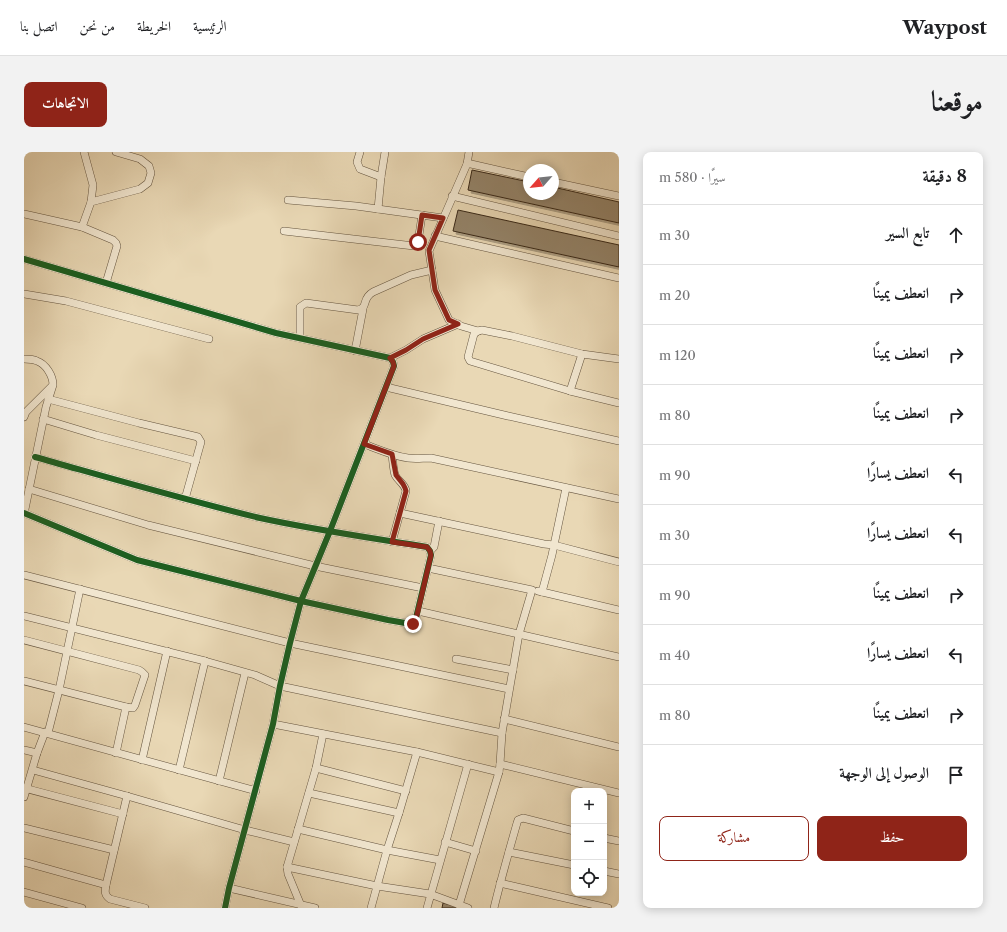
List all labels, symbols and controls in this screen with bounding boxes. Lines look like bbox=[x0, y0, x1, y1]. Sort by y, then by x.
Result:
text: Waypost bbox=[903, 16, 987, 39]
text: اتصل بنا bbox=[20, 17, 58, 35]
text: من نحن bbox=[80, 17, 115, 35]
text: الخريطة bbox=[137, 17, 171, 35]
text: الرئيسية bbox=[193, 17, 227, 35]
button: الاتجاهات bbox=[24, 82, 107, 127]
text: موقعنا bbox=[931, 84, 983, 118]
north arrow bbox=[523, 164, 559, 200]
text: 8 دقيقة bbox=[923, 166, 967, 186]
text: سيرًا · 580 m bbox=[659, 169, 726, 185]
text: تابع السير bbox=[886, 223, 929, 242]
icon: ahead bbox=[945, 224, 967, 246]
text: 30 m bbox=[659, 227, 690, 243]
route start bbox=[409, 233, 427, 251]
text: انعطف يمينًا bbox=[873, 283, 929, 302]
icon: right bbox=[945, 284, 967, 306]
text: 20 m bbox=[659, 287, 690, 303]
text: انعطف يمينًا bbox=[873, 343, 929, 362]
icon: right bbox=[945, 344, 967, 366]
text: 120 m bbox=[659, 347, 696, 363]
text: انعطف يمينًا bbox=[873, 403, 929, 422]
icon: right bbox=[945, 404, 967, 426]
text: 80 m bbox=[659, 407, 691, 423]
text: انعطف يسارًا bbox=[867, 463, 929, 482]
icon: left bbox=[945, 464, 967, 486]
text: 90 m bbox=[659, 467, 690, 483]
text: انعطف يسارًا bbox=[867, 523, 929, 542]
icon: left bbox=[945, 524, 967, 546]
text: 30 m bbox=[659, 527, 690, 543]
text: انعطف يمينًا bbox=[873, 583, 929, 602]
icon: right bbox=[945, 584, 967, 606]
text: 90 m bbox=[659, 587, 690, 603]
route end bbox=[404, 615, 422, 633]
text: انعطف يسارًا bbox=[867, 643, 929, 662]
icon: left bbox=[945, 644, 967, 666]
text: 40 m bbox=[659, 647, 690, 663]
text: انعطف يمينًا bbox=[873, 703, 929, 722]
icon: right bbox=[945, 704, 967, 726]
text: 80 m bbox=[659, 707, 691, 723]
text: الوصول إلى الوجهة bbox=[839, 763, 929, 782]
icon: arrive bbox=[945, 764, 967, 786]
map controls bbox=[571, 788, 607, 896]
button: + bbox=[571, 788, 607, 824]
button: مشاركة bbox=[659, 816, 809, 861]
button: حفظ bbox=[817, 816, 967, 861]
button: − bbox=[571, 824, 607, 860]
button: locate bbox=[571, 860, 607, 896]

